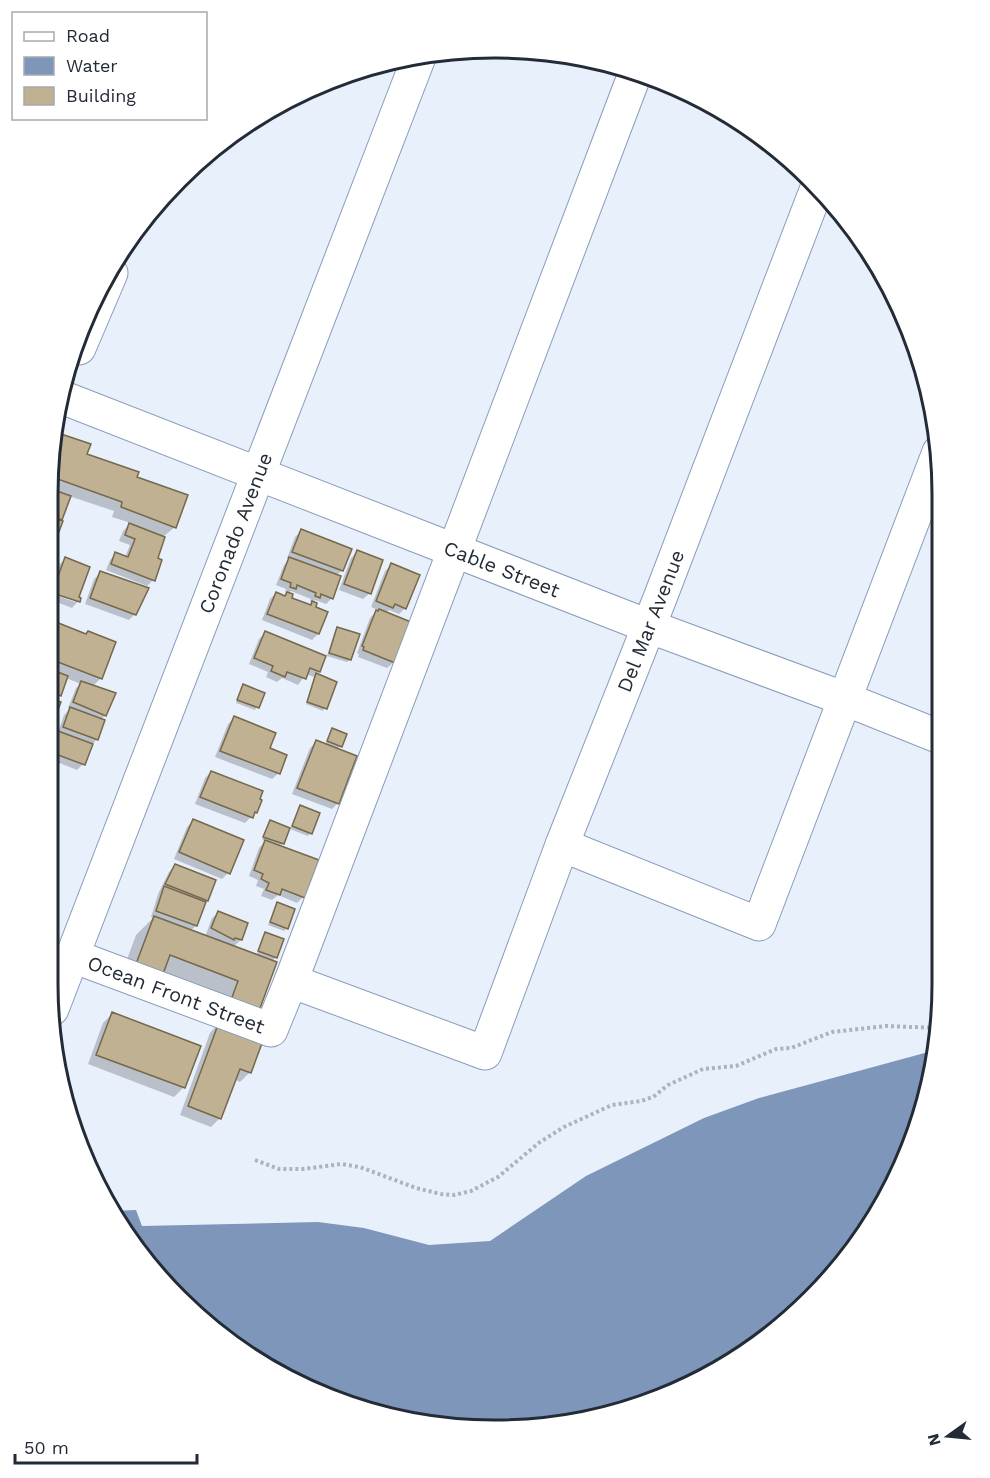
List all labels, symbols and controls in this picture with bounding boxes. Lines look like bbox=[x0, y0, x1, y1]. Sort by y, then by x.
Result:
legend bbox=[12, 12, 207, 120]
text: Road bbox=[66, 25, 110, 46]
text: Water bbox=[66, 55, 118, 76]
text: Building bbox=[66, 85, 136, 106]
street label: Coronado Avenue bbox=[194, 449, 277, 617]
street label: Cable Street bbox=[440, 536, 564, 603]
street label: Del Mar Avenue bbox=[612, 546, 689, 696]
street label: Ocean Front Street bbox=[84, 950, 268, 1039]
north arrow bbox=[918, 1406, 978, 1466]
scale bar bbox=[15, 1427, 196, 1465]
text: N bbox=[923, 1432, 945, 1448]
text: 50 m bbox=[24, 1437, 69, 1458]

